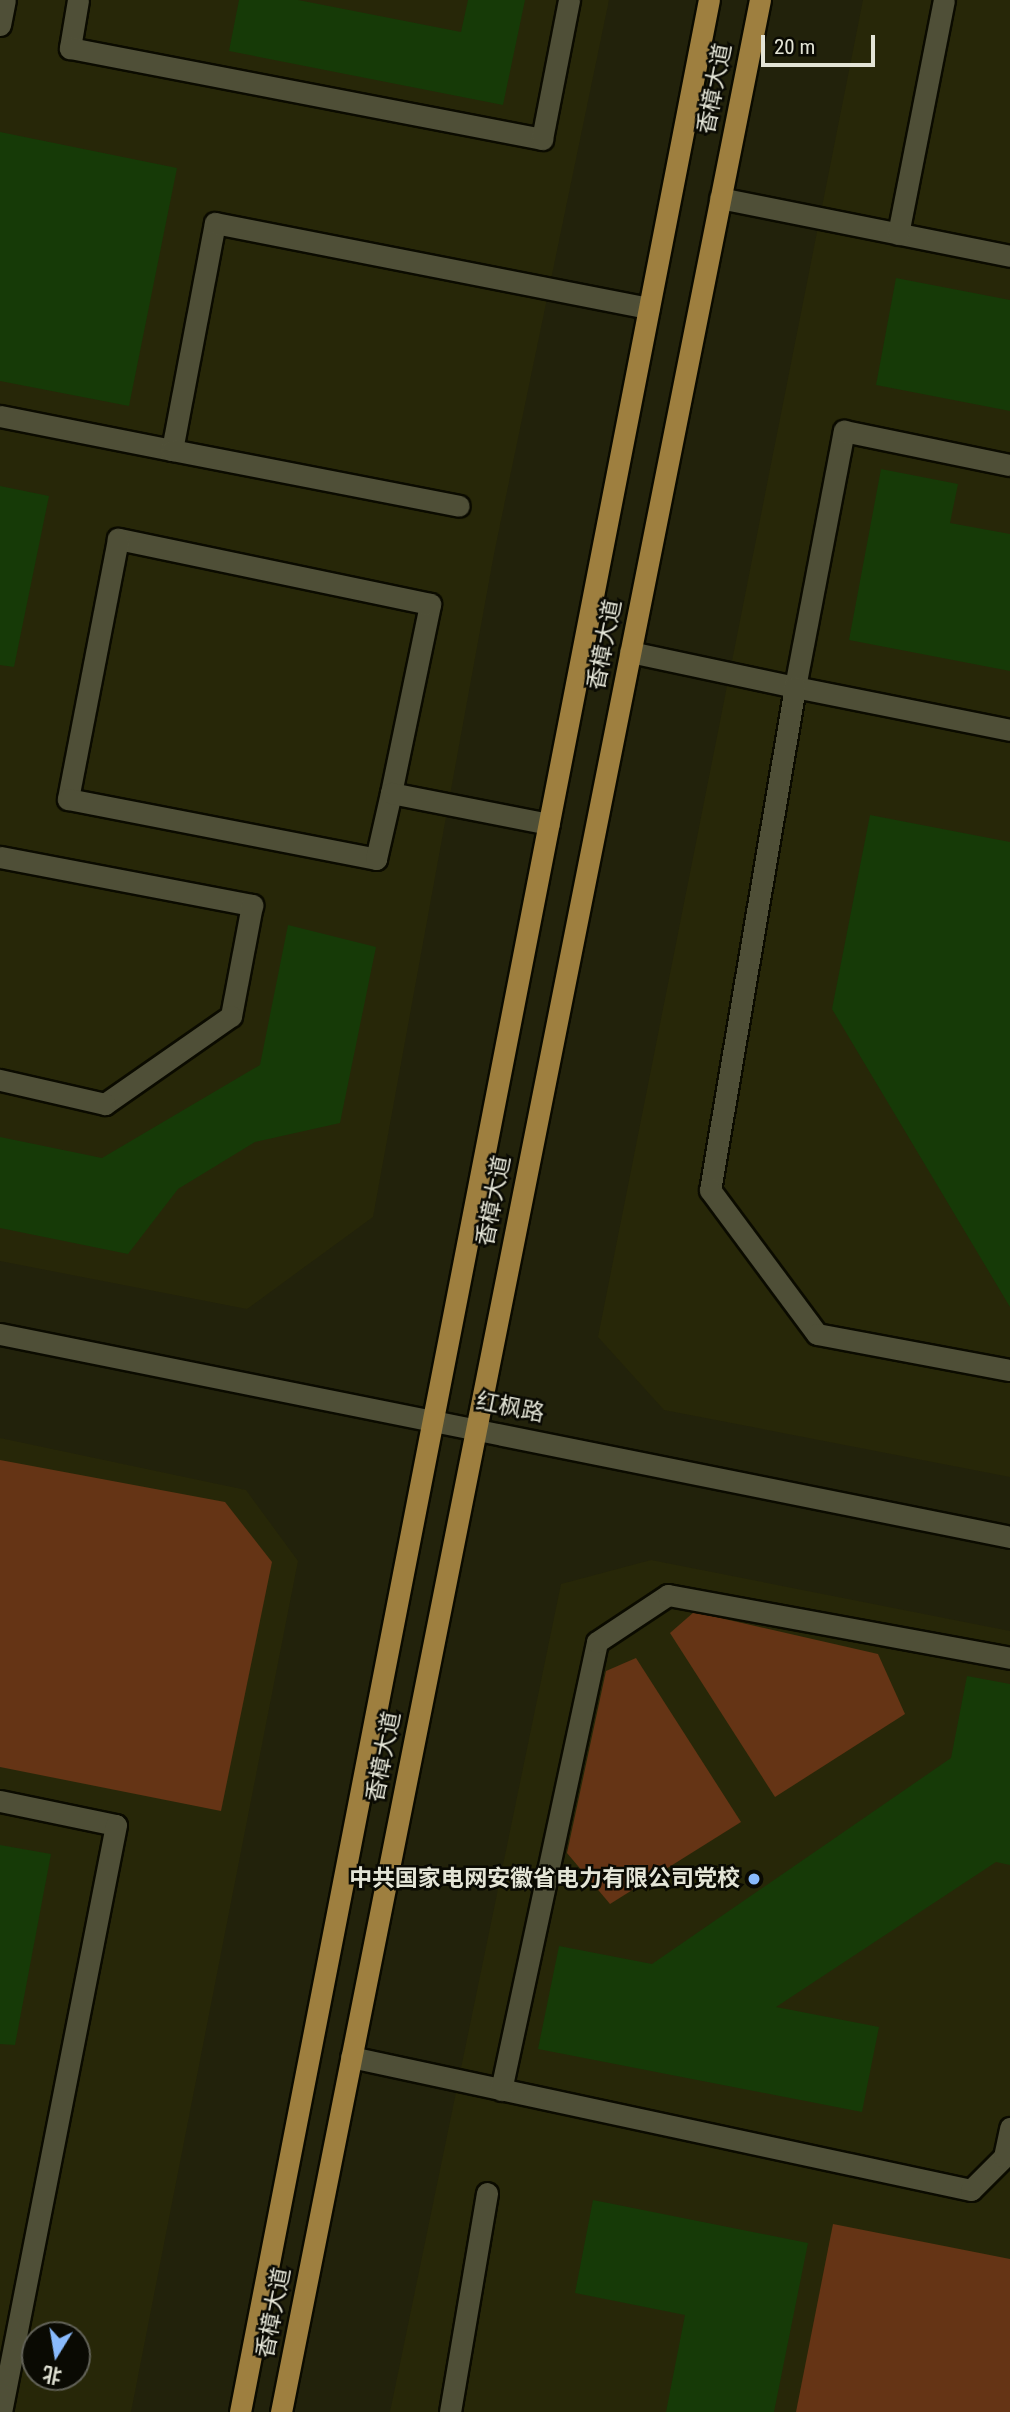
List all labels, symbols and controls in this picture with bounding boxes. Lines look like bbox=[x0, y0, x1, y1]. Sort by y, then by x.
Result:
scale bar bbox=[765, 21, 879, 65]
text: 20 m bbox=[774, 35, 815, 59]
street label: 香樟大道 bbox=[693, 41, 737, 137]
street label: 香樟大道 bbox=[583, 597, 627, 693]
street label: 香樟大道 bbox=[472, 1153, 516, 1249]
street label: 红枫路 bbox=[474, 1388, 546, 1428]
street label: 香樟大道 bbox=[362, 1709, 406, 1805]
place label: 中共国家电网安徽省电力有限公司党校 bbox=[349, 1865, 740, 1893]
marker: 中共国家电网安徽省电力有限公司党校 bbox=[746, 1871, 762, 1887]
street label: 香樟大道 bbox=[252, 2265, 296, 2361]
north arrow bbox=[21, 2321, 91, 2391]
text: 北 bbox=[41, 2362, 64, 2388]

